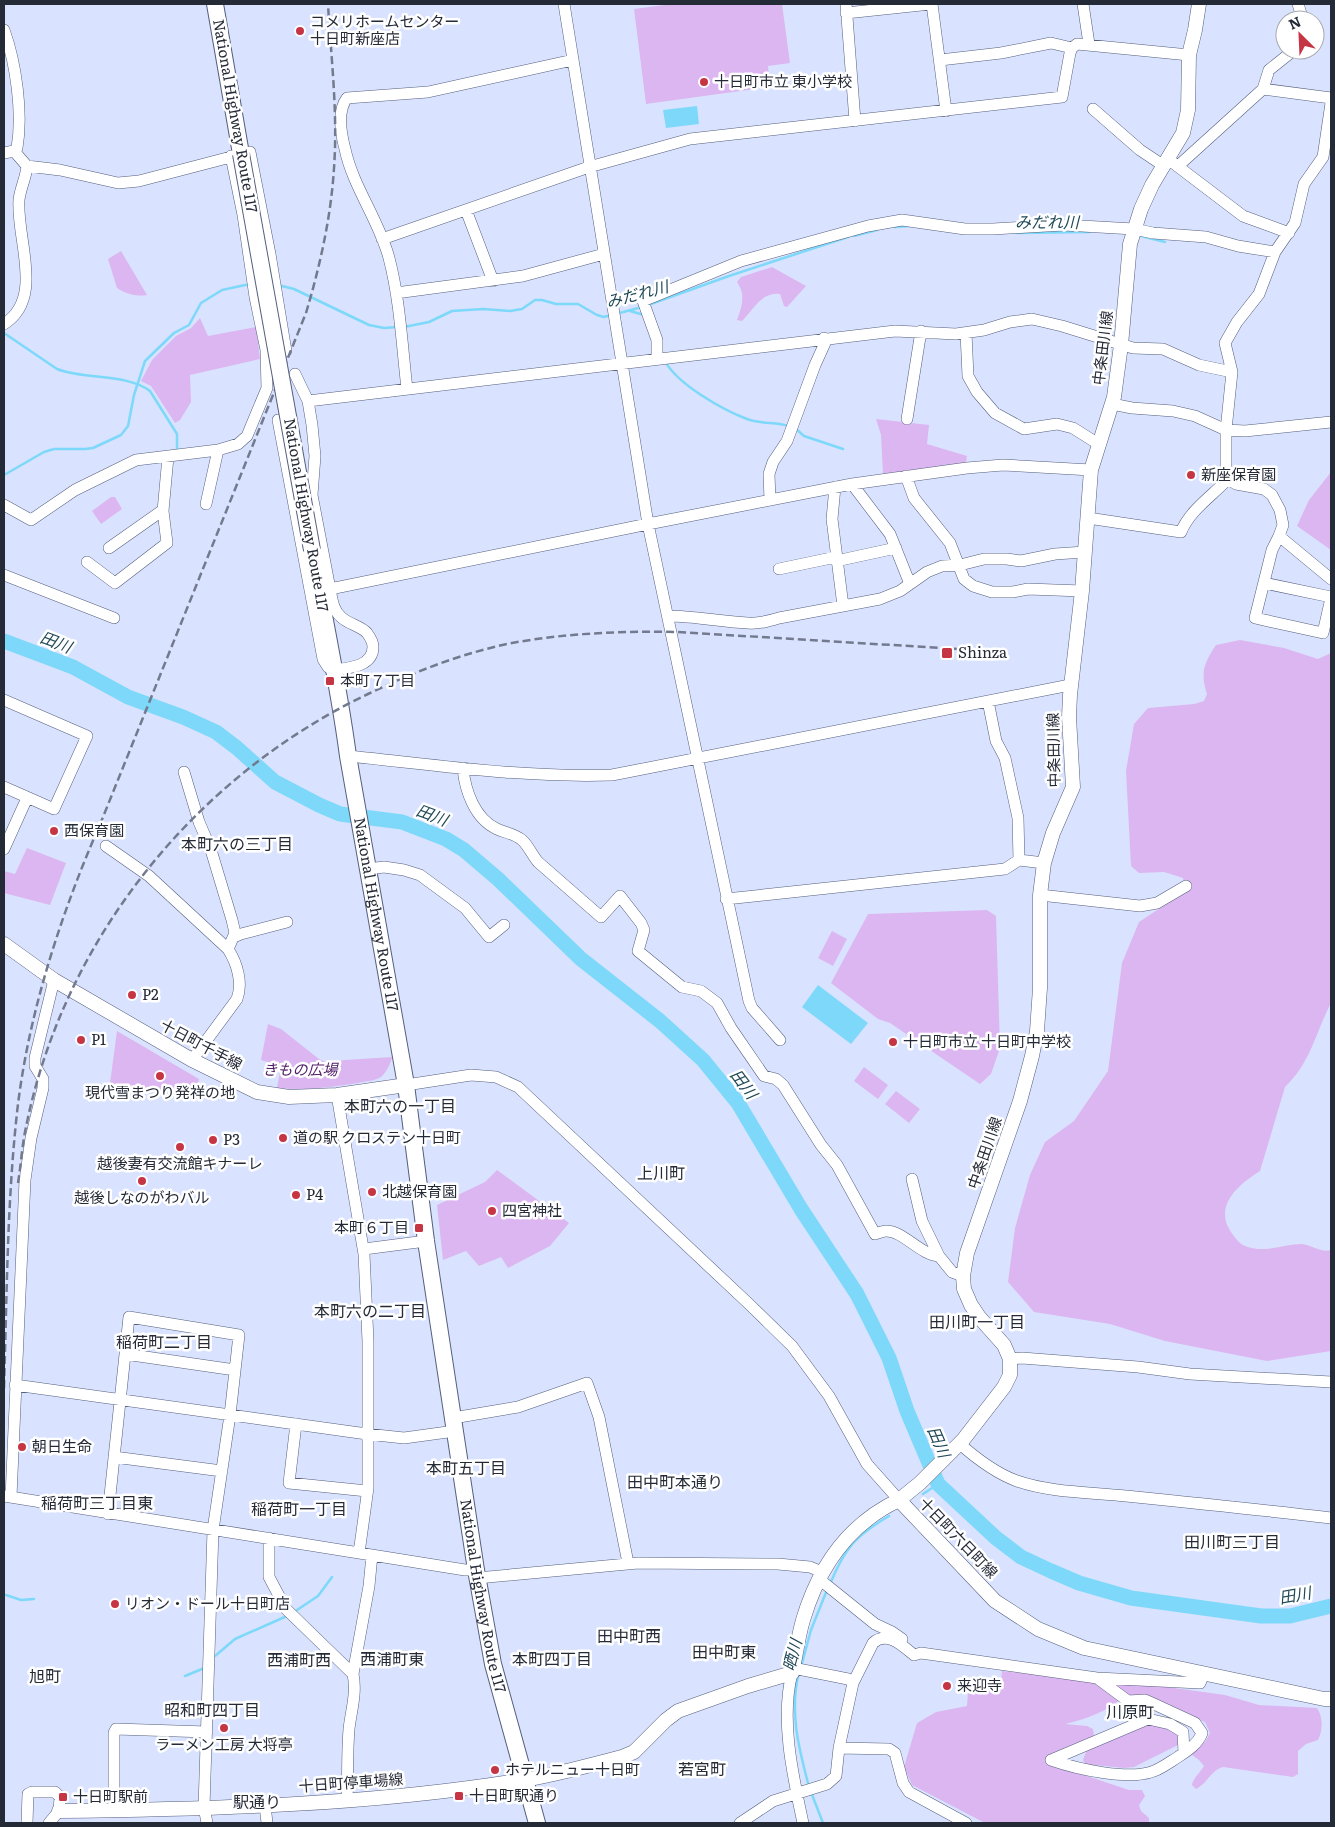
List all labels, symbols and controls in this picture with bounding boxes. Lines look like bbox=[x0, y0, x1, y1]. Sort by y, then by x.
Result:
place label: コメリホームセンター 十日町新座店 bbox=[310, 9, 460, 49]
north arrow bbox=[1275, 10, 1325, 60]
text: N bbox=[1285, 11, 1304, 34]
street label: National Highway Route 117 bbox=[208, 17, 265, 215]
marker: コメリホームセンター 十日町新座店 bbox=[294, 25, 306, 37]
place label: 十日町市立 東小学校 bbox=[714, 69, 852, 92]
marker: 十日町市立 東小学校 bbox=[698, 76, 710, 88]
water label: みだれ川 bbox=[1015, 209, 1081, 233]
water label: みだれ川 bbox=[603, 273, 673, 313]
street label: 中条田川線 bbox=[1086, 309, 1117, 386]
street label: National Highway Route 117 bbox=[279, 416, 336, 614]
place label: 新座保育園 bbox=[1201, 462, 1276, 485]
marker: 新座保育園 bbox=[1185, 469, 1197, 481]
water label: 田川 bbox=[37, 624, 77, 659]
place label: Shinza bbox=[958, 640, 1008, 663]
marker: Shinza bbox=[940, 646, 954, 660]
place label: 本町７丁目 bbox=[340, 668, 415, 691]
marker: 本町７丁目 bbox=[324, 675, 336, 687]
street label: 中条田川線 bbox=[1040, 712, 1065, 788]
water label: 田川 bbox=[413, 797, 453, 832]
street label: National Highway Route 117 bbox=[349, 815, 406, 1013]
place label: 西保育園 bbox=[64, 818, 124, 841]
marker: 西保育園 bbox=[48, 825, 60, 837]
district label: 本町六の三丁目 bbox=[181, 831, 293, 855]
place label: P2 bbox=[142, 982, 159, 1005]
marker: P2 bbox=[126, 989, 138, 1001]
street label: 十日町千手線 bbox=[157, 1012, 247, 1075]
place label: P1 bbox=[91, 1027, 106, 1050]
place label: 十日町市立 十日町中学校 bbox=[903, 1029, 1071, 1052]
marker: P1 bbox=[75, 1034, 87, 1046]
marker: 十日町市立 十日町中学校 bbox=[887, 1036, 899, 1048]
park label: きもの広場 bbox=[262, 1057, 339, 1080]
water label: 田川 bbox=[726, 1063, 765, 1105]
marker: 現代雪まつり発祥の地 bbox=[154, 1070, 166, 1082]
place label: 現代雪まつり発祥の地 bbox=[85, 1080, 235, 1103]
district label: 本町六の一丁目 bbox=[344, 1093, 456, 1117]
street label: 中条田川線 bbox=[960, 1113, 1007, 1192]
place label: 道の駅 クロステン十日町 bbox=[293, 1125, 461, 1148]
place label: P3 bbox=[223, 1127, 240, 1150]
marker: 道の駅 クロステン十日町 bbox=[277, 1132, 289, 1144]
marker: P3 bbox=[207, 1134, 219, 1146]
marker: 越後妻有交流館キナーレ bbox=[174, 1141, 186, 1153]
place label: 越後妻有交流館キナーレ bbox=[96, 1151, 263, 1174]
district label: 上川町 bbox=[637, 1160, 685, 1184]
marker: 越後しなのがわバル bbox=[136, 1175, 148, 1187]
place label: 北越保育園 bbox=[382, 1179, 457, 1202]
place label: P4 bbox=[306, 1182, 323, 1205]
place label: 越後しなのがわバル bbox=[73, 1185, 210, 1208]
marker: 北越保育園 bbox=[366, 1186, 378, 1198]
marker: P4 bbox=[290, 1189, 302, 1201]
place label: 四宮神社 bbox=[502, 1198, 562, 1221]
marker: 四宮神社 bbox=[486, 1205, 498, 1217]
place label: 本町６丁目 bbox=[334, 1215, 409, 1238]
marker: 本町６丁目 bbox=[413, 1222, 425, 1234]
district label: 本町六の二丁目 bbox=[314, 1298, 426, 1322]
district label: 田川町一丁目 bbox=[929, 1309, 1025, 1333]
district label: 稲荷町二丁目 bbox=[116, 1329, 212, 1353]
water label: 田川 bbox=[923, 1422, 958, 1463]
place label: 朝日生命 bbox=[32, 1434, 92, 1457]
marker: 朝日生命 bbox=[16, 1441, 28, 1453]
district label: 本町五丁目 bbox=[426, 1455, 506, 1479]
district label: 田中町本通り bbox=[627, 1469, 723, 1493]
district label: 稲荷町三丁目東 bbox=[41, 1490, 153, 1514]
street label: 十日町六日町線 bbox=[914, 1491, 1004, 1583]
district label: 稲荷町一丁目 bbox=[251, 1496, 347, 1520]
street label: National Highway Route 117 bbox=[455, 1497, 513, 1695]
district label: 田川町三丁目 bbox=[1184, 1529, 1280, 1553]
water label: 田川 bbox=[1277, 1579, 1315, 1609]
place label: リオン・ドール十日町店 bbox=[125, 1591, 290, 1614]
marker: リオン・ドール十日町店 bbox=[109, 1598, 121, 1610]
district label: 田中町西 bbox=[597, 1623, 661, 1647]
water label: 晒川 bbox=[775, 1634, 807, 1673]
district label: 田中町東 bbox=[692, 1639, 756, 1663]
district label: 西浦町東 bbox=[360, 1646, 424, 1670]
district label: 本町四丁目 bbox=[512, 1646, 592, 1670]
district label: 西浦町西 bbox=[267, 1647, 331, 1671]
district label: 旭町 bbox=[29, 1663, 61, 1687]
place label: 来迎寺 bbox=[957, 1673, 1002, 1696]
marker: 来迎寺 bbox=[941, 1680, 953, 1692]
district label: 昭和町四丁目 bbox=[164, 1697, 260, 1721]
district label: 川原町 bbox=[1106, 1699, 1154, 1723]
marker: ラーメン工房 大将亭 bbox=[218, 1722, 230, 1734]
place label: ラーメン工房 大将亭 bbox=[155, 1732, 293, 1755]
district label: 若宮町 bbox=[678, 1756, 726, 1780]
place label: ホテルニュー十日町 bbox=[505, 1757, 640, 1780]
marker: ホテルニュー十日町 bbox=[489, 1764, 501, 1776]
street label: 十日町停車場線 bbox=[298, 1766, 404, 1797]
place label: 十日町駅通り bbox=[469, 1783, 559, 1806]
place label: 十日町駅前 bbox=[73, 1784, 148, 1807]
district label: 駅通り bbox=[233, 1789, 281, 1813]
marker: 十日町駅通り bbox=[453, 1790, 465, 1802]
marker: 十日町駅前 bbox=[57, 1791, 69, 1803]

